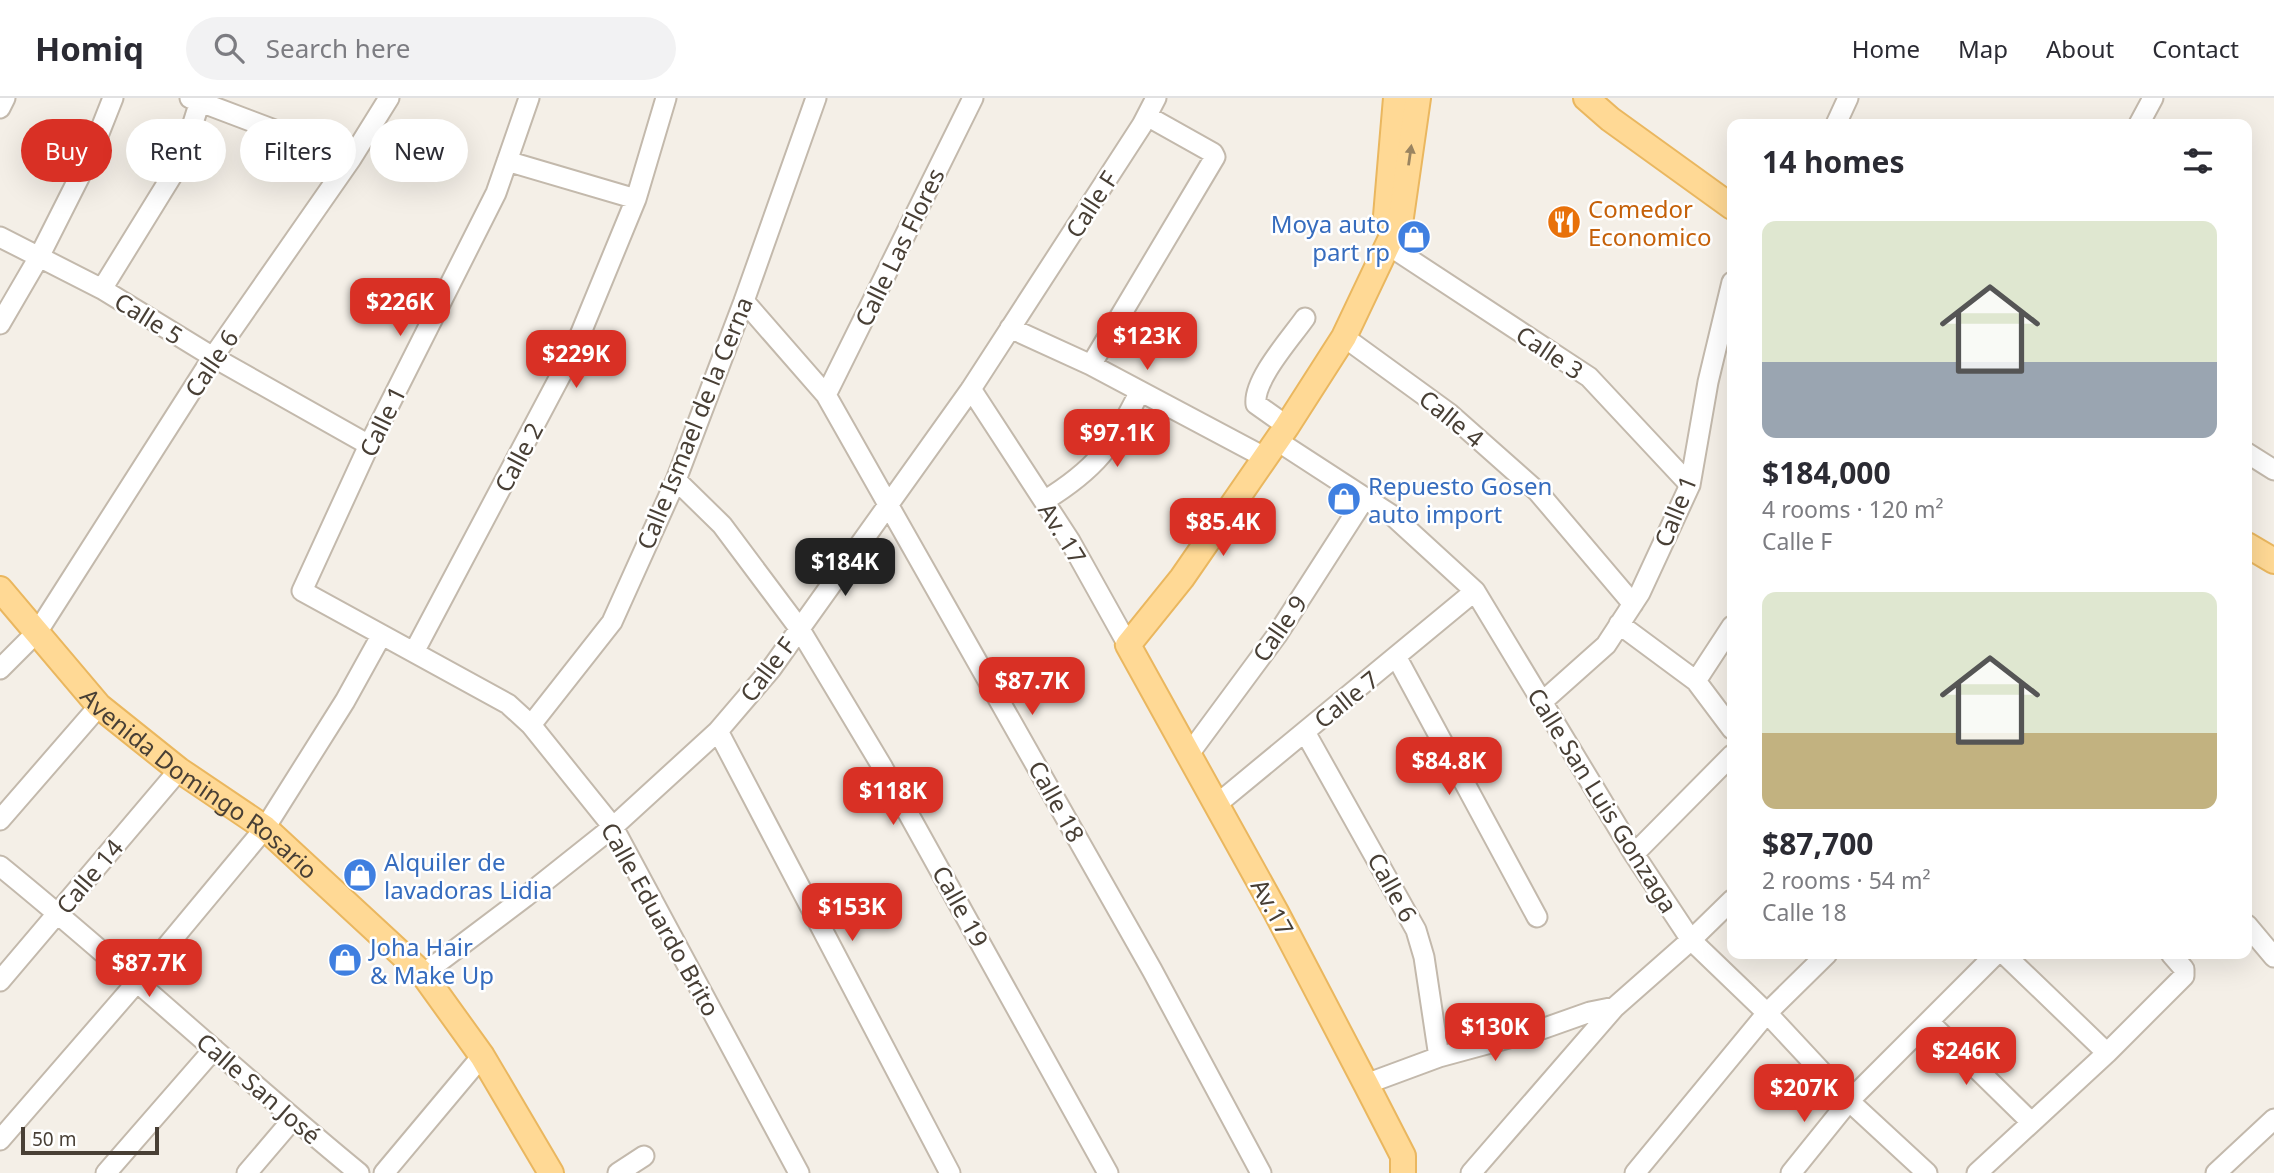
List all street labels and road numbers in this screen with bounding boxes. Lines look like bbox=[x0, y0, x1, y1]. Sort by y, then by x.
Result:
street label: Calle Las Flores bbox=[846, 162, 952, 332]
street label: Calle F bbox=[1057, 164, 1125, 244]
street label: Calle 5 bbox=[109, 284, 189, 352]
street label: Calle Ismael de la Cerna bbox=[628, 292, 760, 554]
street label: Calle 3 bbox=[1510, 317, 1590, 387]
street label: Calle 6 bbox=[176, 323, 246, 403]
street label: Calle 1 bbox=[351, 380, 413, 462]
street label: Calle 4 bbox=[1413, 382, 1492, 454]
street label: Calle 2 bbox=[486, 416, 550, 498]
street label: Calle 1 bbox=[1646, 470, 1704, 552]
street label: Av. 17 bbox=[1031, 496, 1095, 570]
street label: Calle 9 bbox=[1244, 588, 1314, 668]
street label: Calle F bbox=[732, 630, 802, 708]
street label: Calle 7 bbox=[1307, 663, 1385, 735]
street label: Avenida Domingo Rosario bbox=[74, 680, 325, 886]
street label: Calle San Luis Gonzaga bbox=[1520, 681, 1686, 919]
street label: Calle 18 bbox=[1021, 754, 1093, 848]
street label: Calle Eduardo Brito bbox=[594, 816, 728, 1022]
street label: Calle 14 bbox=[48, 831, 130, 920]
street label: Calle 6 bbox=[1361, 846, 1425, 928]
street label: Calle 19 bbox=[925, 859, 997, 953]
street label: Av.17 bbox=[1244, 873, 1302, 941]
street label: Calle San José bbox=[190, 1025, 328, 1151]

